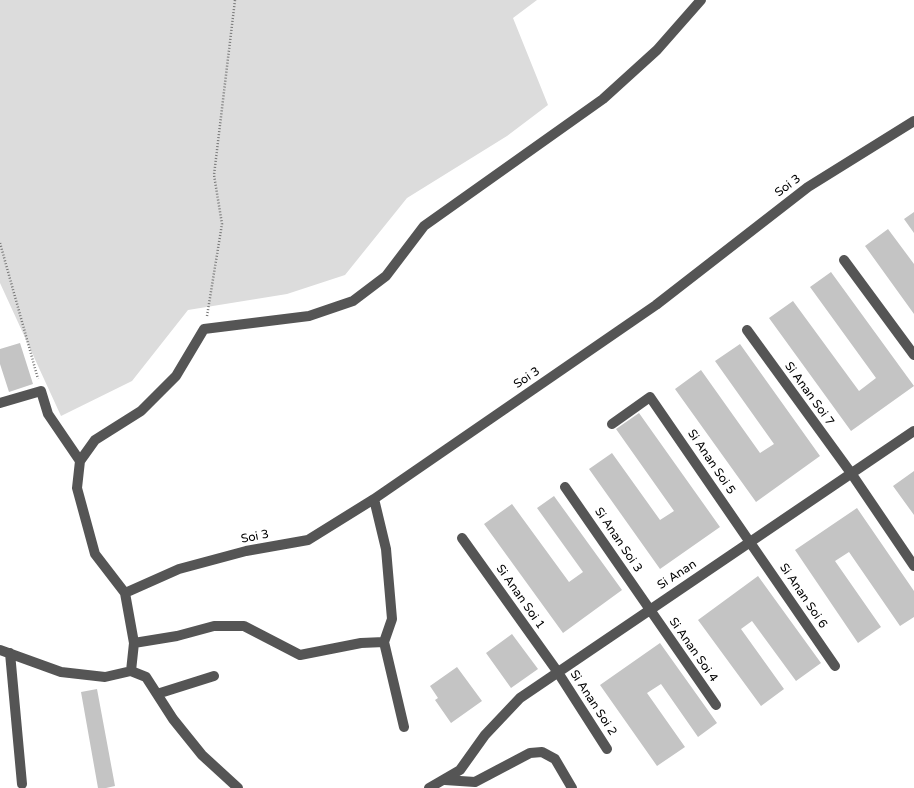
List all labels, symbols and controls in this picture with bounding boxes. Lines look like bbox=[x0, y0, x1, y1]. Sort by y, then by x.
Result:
street label: Soi 3 bbox=[772, 172, 804, 200]
street label: Si Anan Soi 7 bbox=[781, 359, 837, 429]
street label: Soi 3 bbox=[511, 364, 543, 392]
street label: Si Anan Soi 5 bbox=[684, 427, 738, 497]
street label: Si Anan Soi 3 bbox=[591, 505, 645, 575]
street label: Soi 3 bbox=[240, 527, 270, 547]
street label: Si Anan bbox=[655, 557, 699, 593]
street label: Si Anan Soi 6 bbox=[776, 561, 830, 631]
street label: Si Anan Soi 1 bbox=[493, 562, 547, 632]
street label: Si Anan Soi 4 bbox=[666, 615, 720, 685]
street label: Si Anan Soi 2 bbox=[567, 668, 619, 738]

